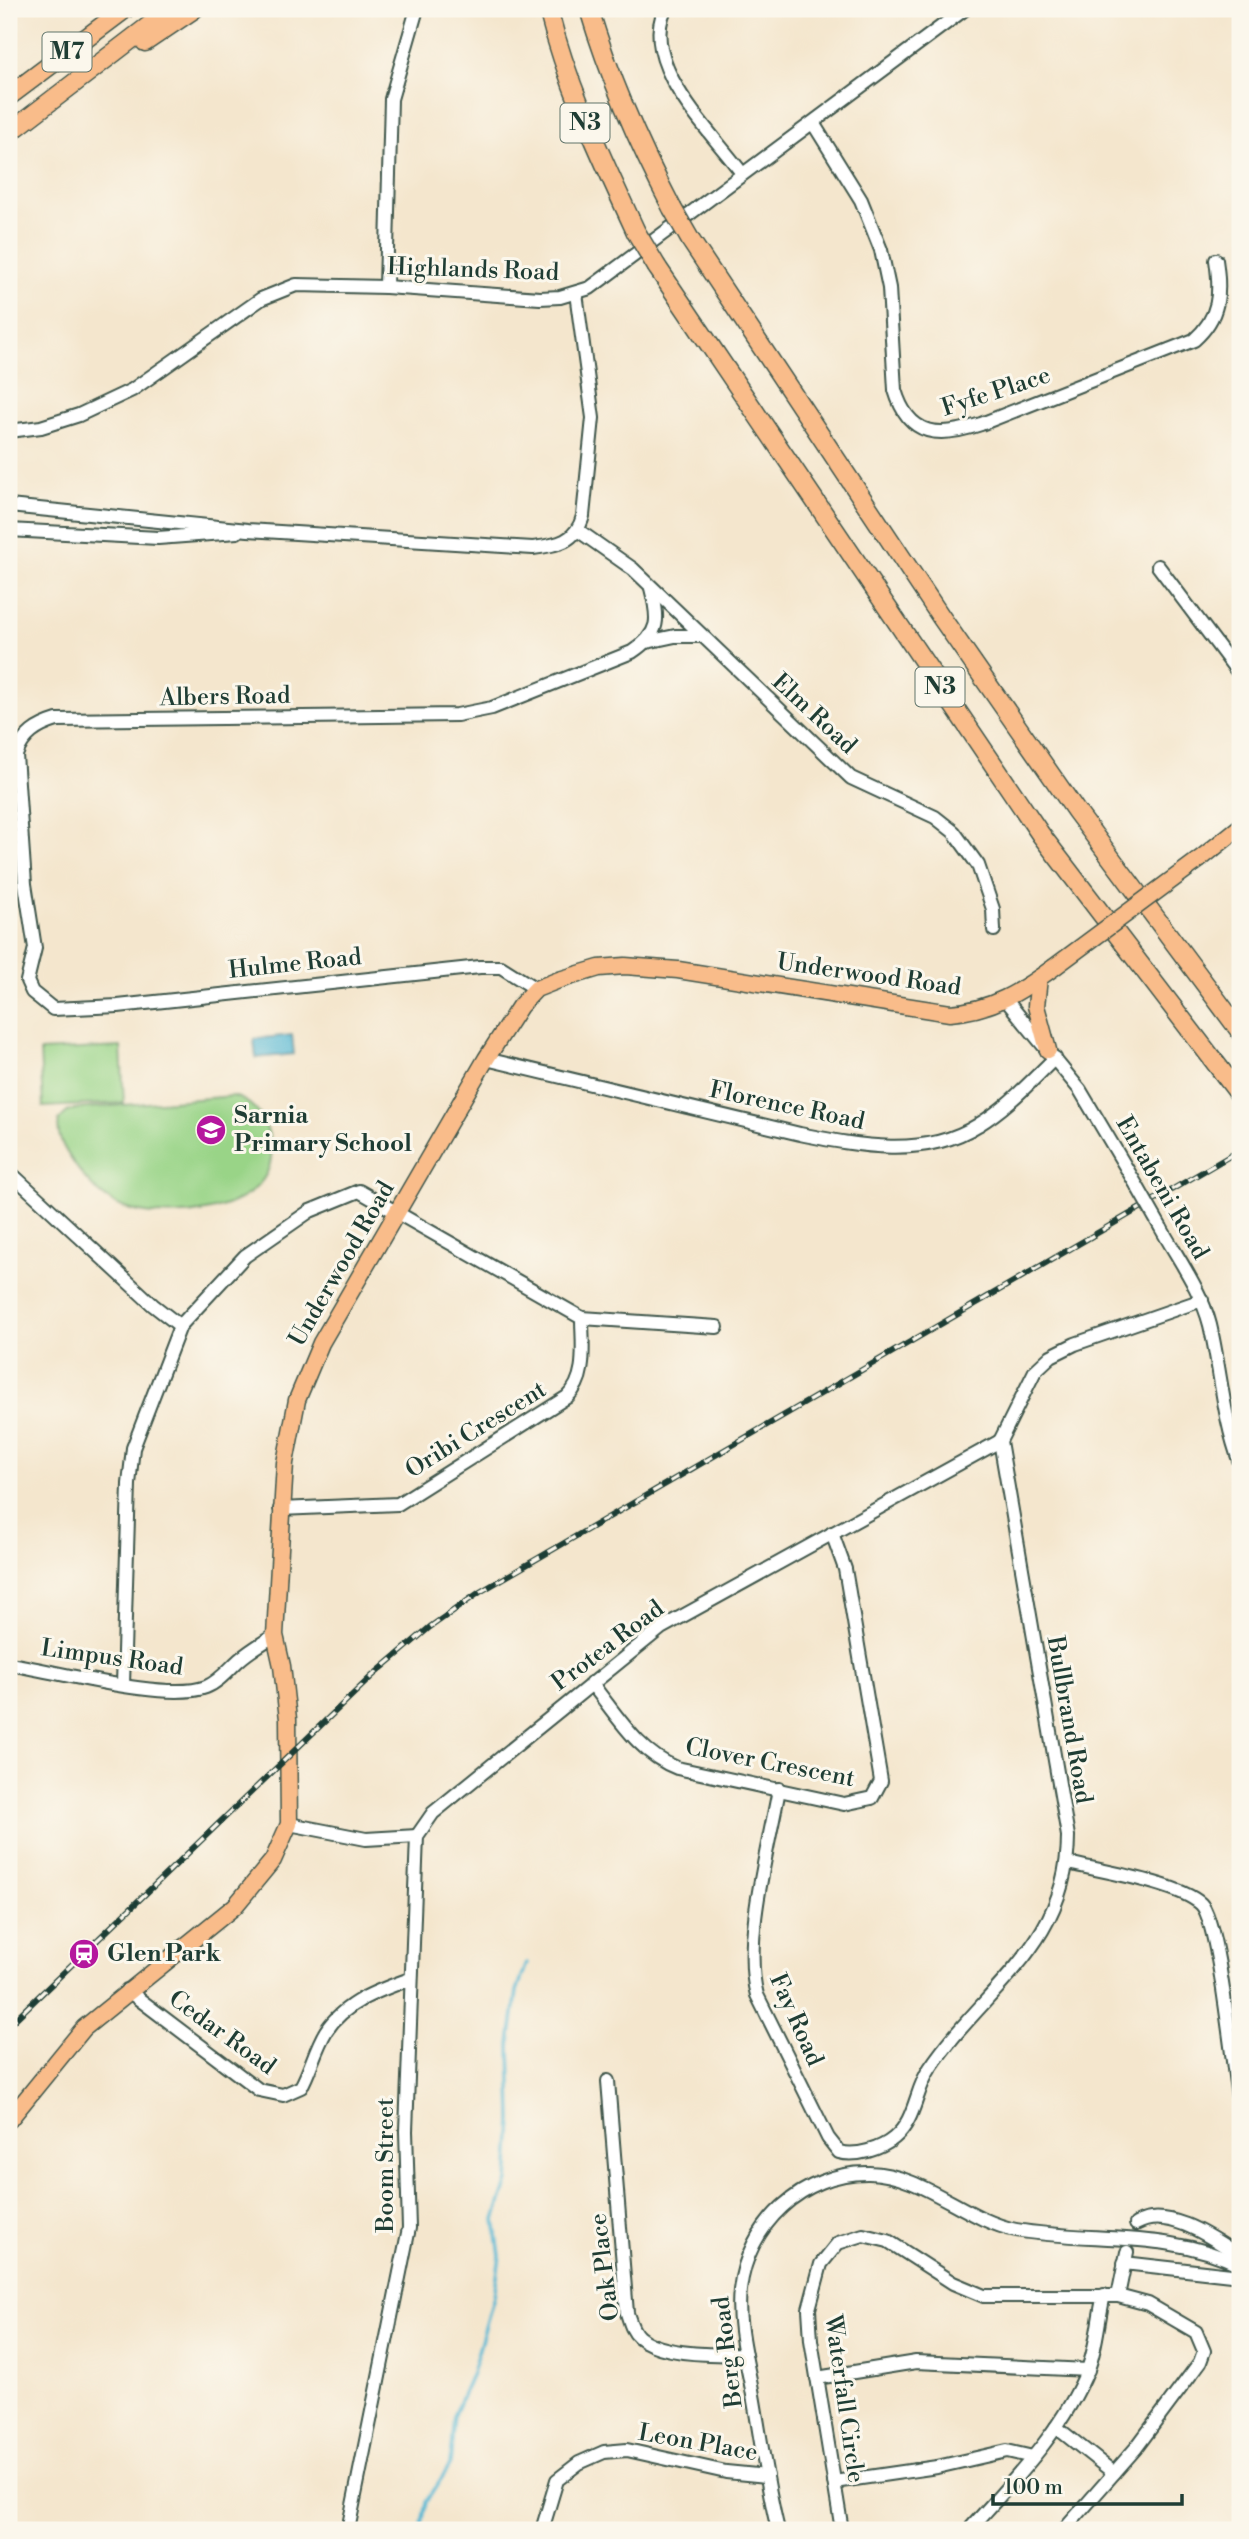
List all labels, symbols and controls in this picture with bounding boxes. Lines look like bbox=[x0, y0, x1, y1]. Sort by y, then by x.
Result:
road number: M7 bbox=[42, 32, 92, 72]
road number: N3 bbox=[560, 104, 610, 142]
street label: Highlands Road bbox=[386, 252, 560, 288]
street label: Fyfe Place bbox=[938, 360, 1054, 424]
street label: Elm Road bbox=[765, 667, 863, 761]
road number: N3 bbox=[916, 667, 964, 706]
street label: Albers Road bbox=[158, 681, 291, 713]
street label: Hulme Road bbox=[227, 942, 363, 986]
street label: Underwood Road bbox=[775, 947, 964, 1003]
street label: Florence Road bbox=[707, 1075, 868, 1137]
place label: Sarnia Primary School bbox=[234, 1101, 412, 1159]
street label: Entabeni Road bbox=[1109, 1111, 1215, 1265]
school or university icon: Sarnia Primary School bbox=[194, 1113, 228, 1147]
street label: Underwood Road bbox=[283, 1176, 402, 1352]
street label: Oribi Crescent bbox=[400, 1375, 552, 1485]
street label: Protea Road bbox=[546, 1594, 670, 1698]
street label: Limpus Road bbox=[39, 1633, 185, 1683]
street label: Bullbrand Road bbox=[1039, 1633, 1099, 1806]
street label: Clover Crescent bbox=[683, 1732, 858, 1794]
station icon: Glen Park bbox=[67, 1937, 101, 1971]
place label: Glen Park bbox=[107, 1939, 222, 1969]
street label: Fay Road bbox=[762, 1969, 830, 2071]
street label: Cedar Road bbox=[162, 1984, 282, 2082]
street label: Boom Street bbox=[371, 2097, 401, 2234]
street label: Oak Place bbox=[584, 2211, 626, 2323]
street label: Berg Road bbox=[706, 2294, 750, 2411]
street label: Waterfall Circle bbox=[817, 2312, 871, 2485]
street label: Leon Place bbox=[636, 2418, 760, 2468]
scale bar bbox=[993, 2462, 1182, 2506]
text: 100 m bbox=[1004, 2475, 1063, 2501]

